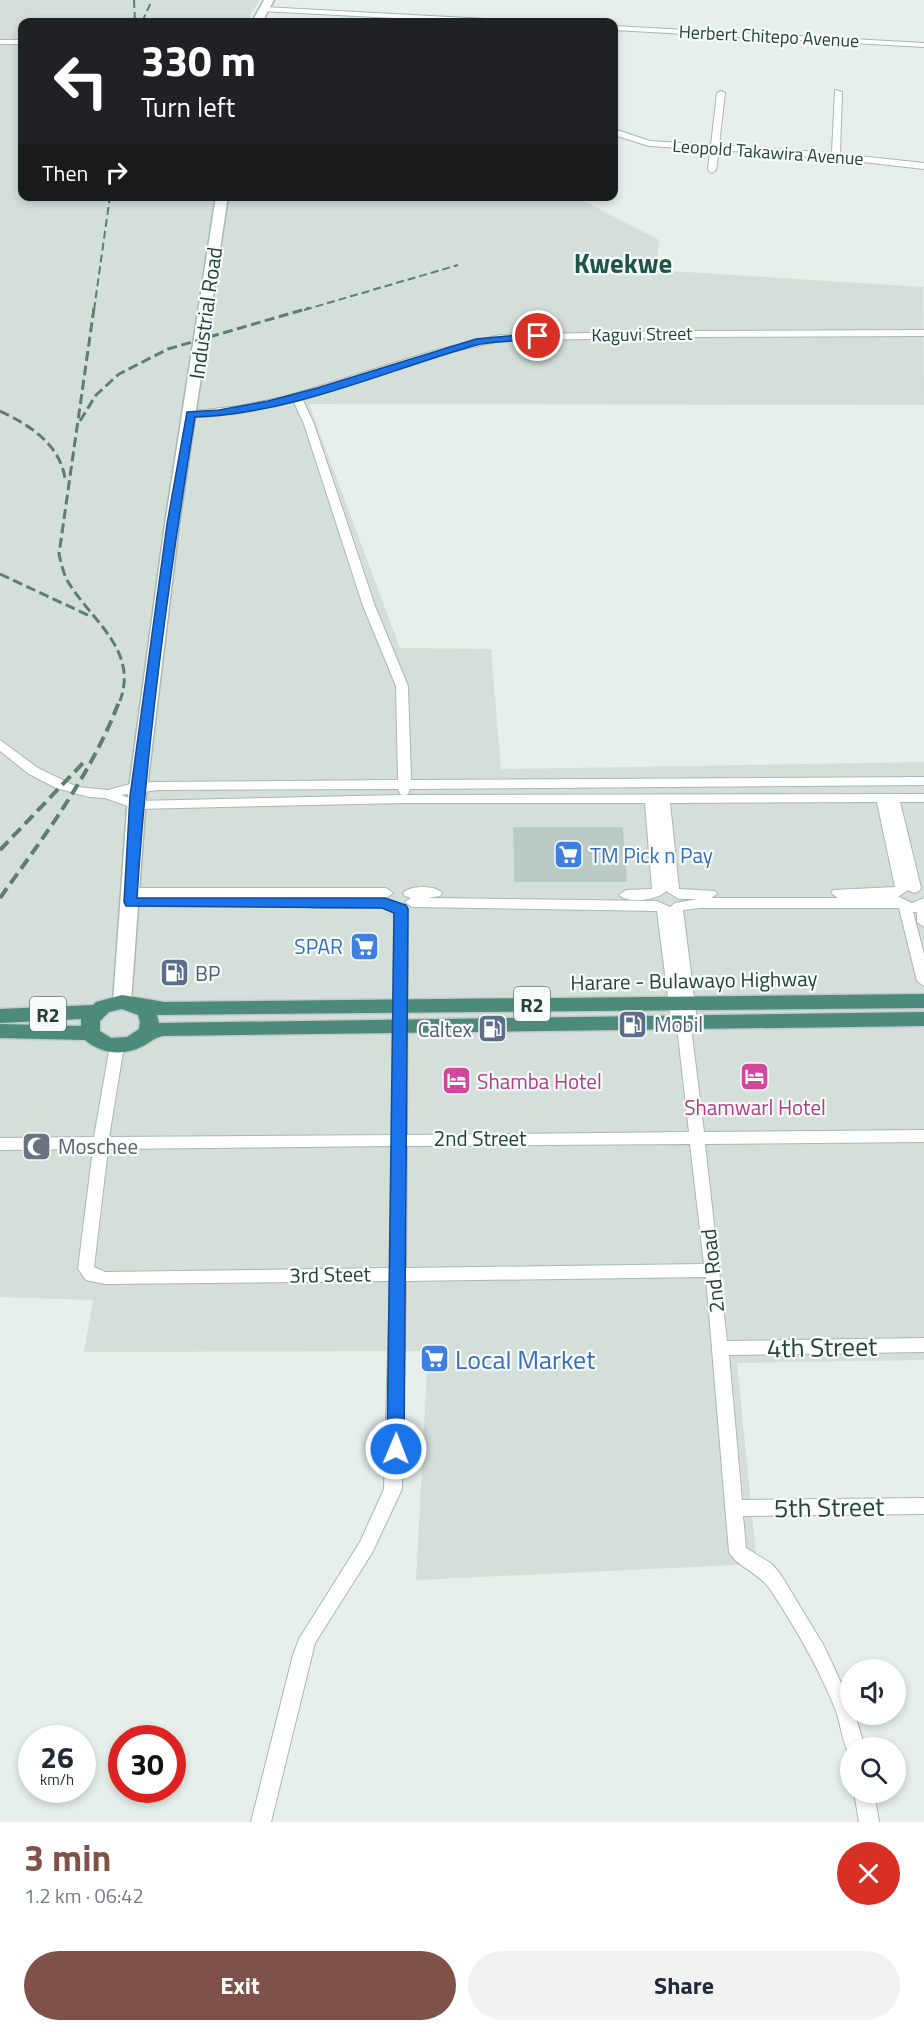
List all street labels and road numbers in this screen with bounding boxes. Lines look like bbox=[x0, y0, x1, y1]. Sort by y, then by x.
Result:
street label: Herbert Chitepo Avenue bbox=[678, 18, 860, 54]
street label: Leopold Takawira Avenue bbox=[672, 132, 864, 172]
street label: Industrial Road bbox=[180, 245, 230, 381]
street label: Kaguvi Street bbox=[591, 320, 693, 348]
street label: Harare - Bulawayo Highway bbox=[570, 962, 818, 998]
road number: R2 bbox=[514, 987, 550, 1021]
road number: R2 bbox=[30, 997, 66, 1031]
street label: 2nd Street bbox=[434, 1122, 527, 1154]
street label: 2nd Road bbox=[692, 1227, 732, 1315]
street label: 3rd Steet bbox=[289, 1257, 372, 1291]
street label: 4th Street bbox=[766, 1327, 878, 1367]
street label: 5th Street bbox=[773, 1487, 885, 1527]

